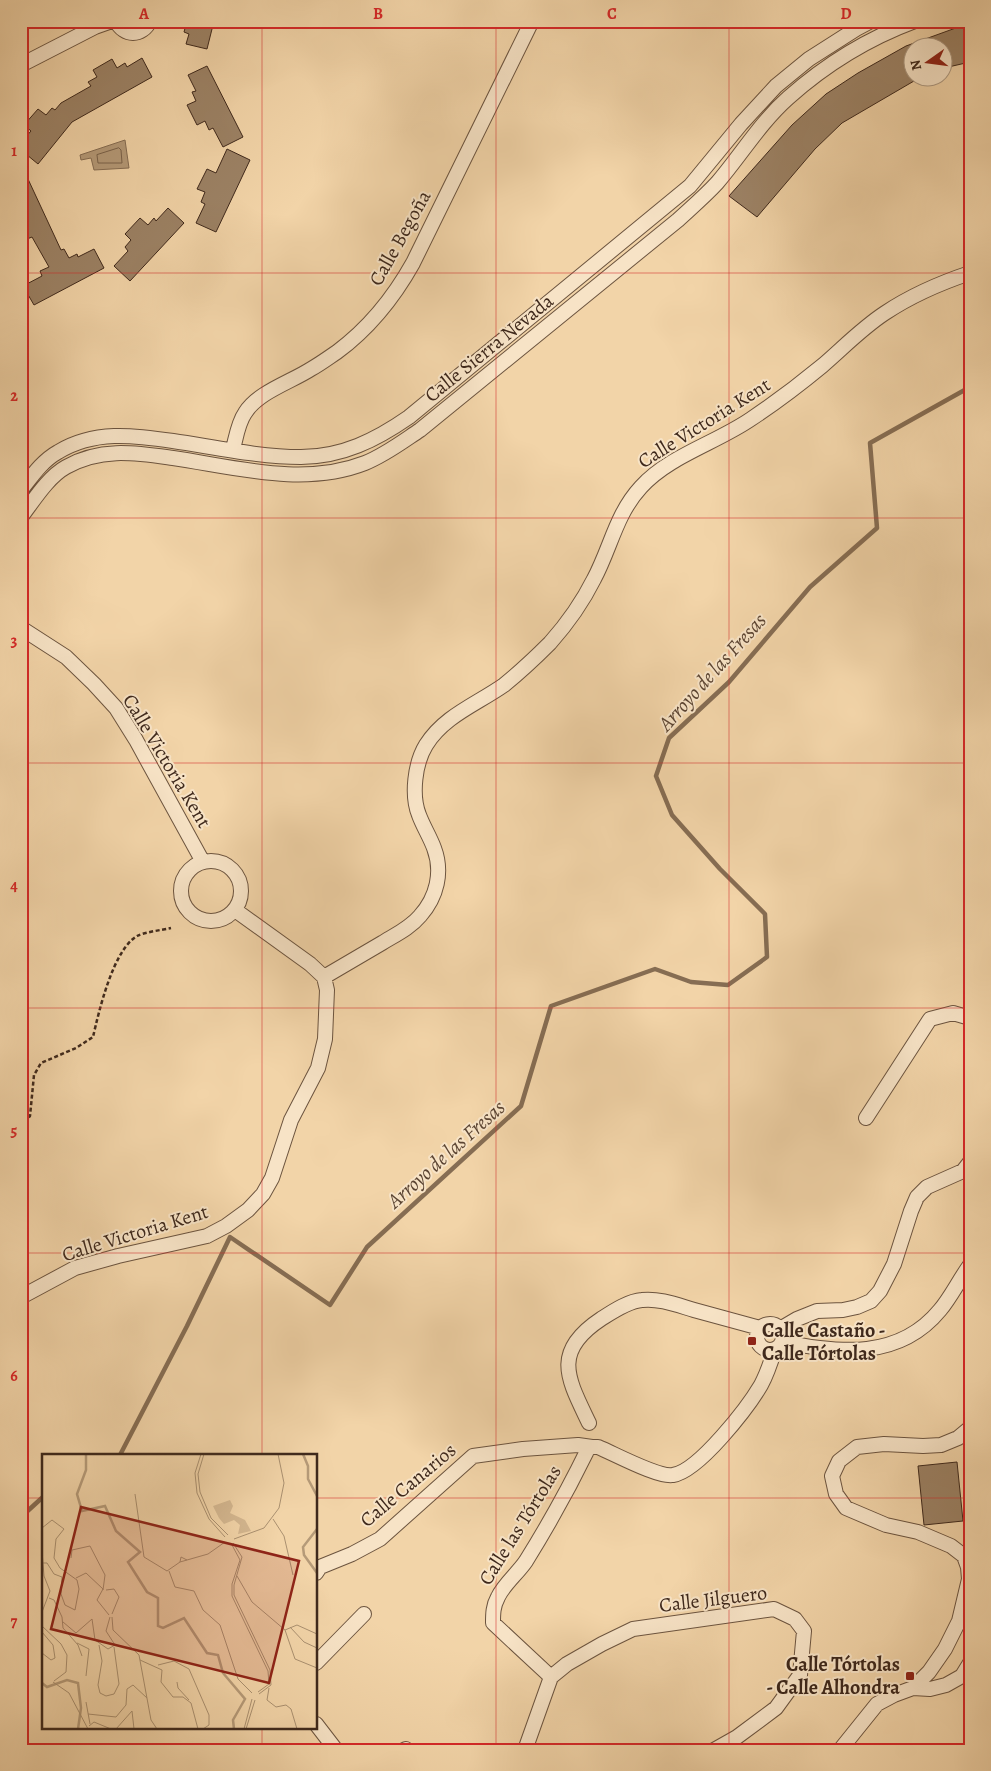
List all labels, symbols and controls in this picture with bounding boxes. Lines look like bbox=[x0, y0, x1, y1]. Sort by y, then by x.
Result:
text: A bbox=[138, 3, 150, 25]
text: B bbox=[373, 3, 383, 25]
text: C bbox=[607, 3, 617, 25]
text: D bbox=[840, 3, 852, 25]
north arrow bbox=[904, 38, 954, 88]
text: N bbox=[905, 58, 926, 72]
text: 1 bbox=[11, 140, 17, 162]
street label: Calle Begoña bbox=[363, 185, 438, 291]
street label: Calle Sierra Nevada bbox=[419, 287, 560, 408]
street label: Calle Victoria Kent bbox=[633, 371, 776, 475]
text: 2 bbox=[10, 385, 18, 407]
water label: Arroyo de las Fresas bbox=[651, 607, 772, 738]
text: 3 bbox=[11, 630, 18, 652]
street label: Calle Victoria Kent bbox=[116, 689, 218, 833]
text: 4 bbox=[10, 875, 18, 897]
water label: Arroyo de las Fresas bbox=[380, 1094, 511, 1215]
text: 5 bbox=[11, 1120, 18, 1142]
street label: Calle Victoria Kent bbox=[59, 1198, 212, 1268]
place label: Calle Castaño - Calle Tórtolas bbox=[762, 1317, 886, 1367]
marker: Calle Castaño - Calle Tórtolas bbox=[746, 1335, 758, 1347]
text: 6 bbox=[10, 1365, 18, 1387]
street label: Calle Canarios bbox=[354, 1437, 462, 1533]
inset map bbox=[42, 1454, 318, 1728]
street label: Calle las Tórtolas bbox=[472, 1460, 568, 1590]
street label: Calle Jilguero bbox=[658, 1579, 768, 1619]
text: 7 bbox=[11, 1611, 18, 1633]
place label: Calle Tórtolas - Calle Alhondra bbox=[766, 1651, 900, 1701]
marker: Calle Tórtolas - Calle Alhondra bbox=[904, 1670, 916, 1682]

